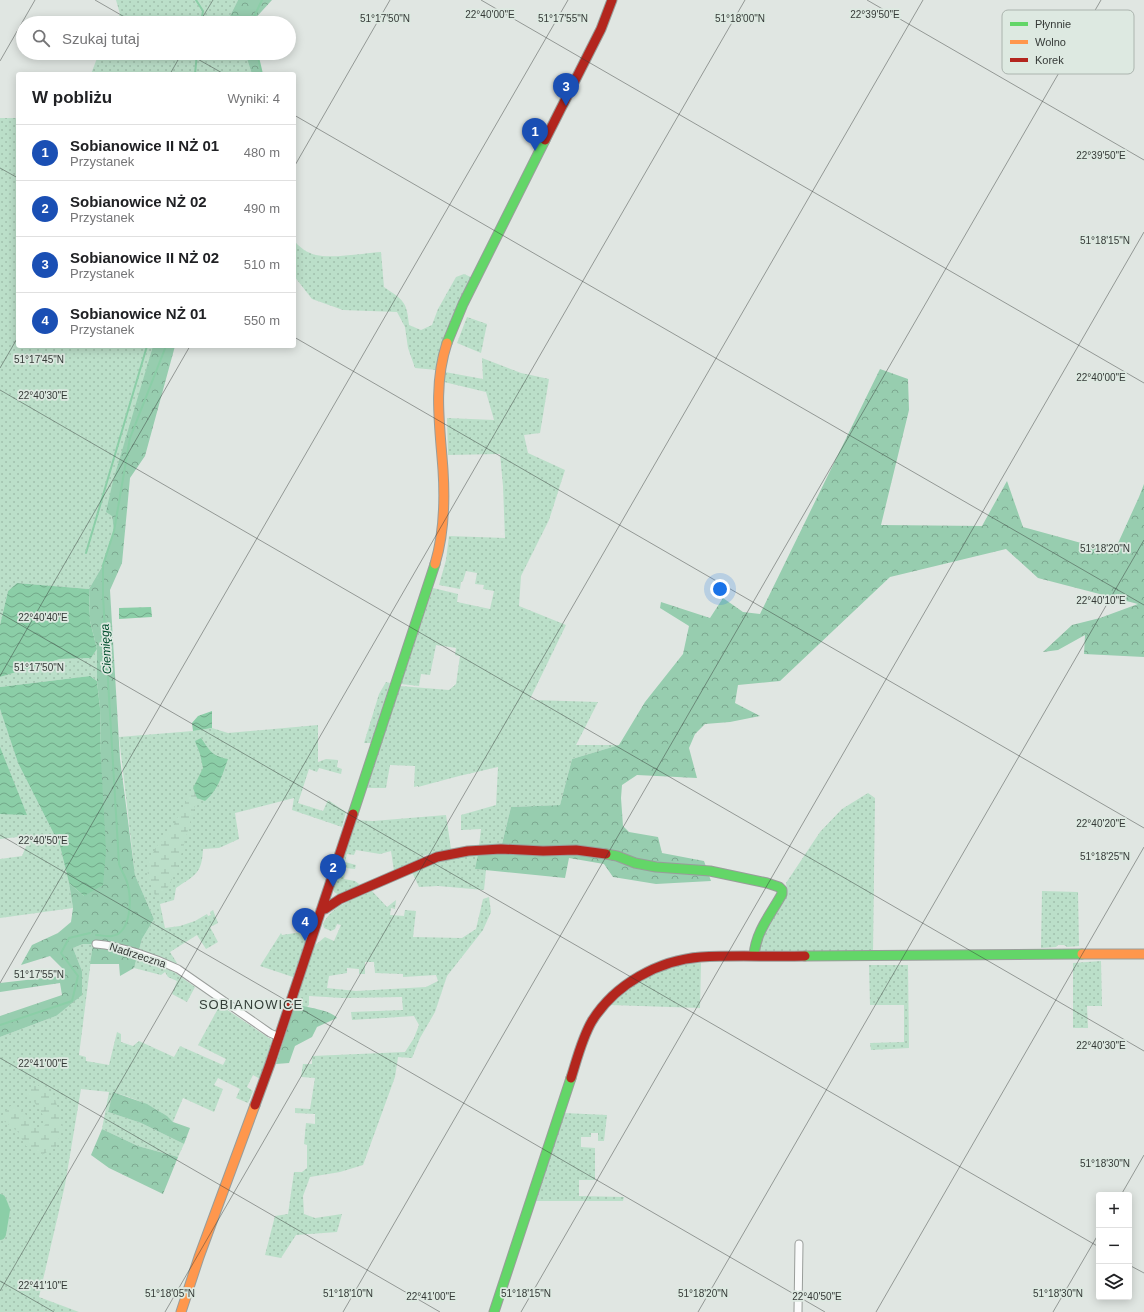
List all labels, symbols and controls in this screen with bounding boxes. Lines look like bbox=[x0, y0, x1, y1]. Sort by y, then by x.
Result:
text: 22°40'00"E bbox=[465, 9, 515, 20]
text: 22°39'50"E bbox=[850, 9, 900, 20]
legend bbox=[1002, 10, 1134, 74]
text: 51°17'50"N bbox=[360, 13, 410, 24]
text: 51°17'55"N bbox=[538, 13, 588, 24]
text: 51°18'00"N bbox=[715, 13, 765, 24]
search box bbox=[16, 16, 296, 60]
text: Płynnie bbox=[1035, 18, 1071, 30]
icon: search bbox=[30, 27, 52, 49]
text: Szukaj tutaj bbox=[62, 30, 140, 47]
text: Wolno bbox=[1035, 36, 1066, 48]
text: Korek bbox=[1035, 54, 1064, 66]
pin: 3 bbox=[553, 73, 579, 106]
text: W pobliżu bbox=[32, 88, 112, 107]
text: Wyniki: 4 bbox=[227, 91, 280, 106]
pin: 1 bbox=[522, 118, 548, 151]
text: Sobianowice II NŻ 01 bbox=[70, 137, 219, 154]
text: 1 bbox=[41, 145, 49, 160]
text: 480 m bbox=[244, 145, 280, 160]
text: 22°39'50"E bbox=[1076, 150, 1126, 161]
text: Przystanek bbox=[70, 154, 134, 169]
text: Sobianowice NŻ 02 bbox=[70, 193, 207, 210]
text: 2 bbox=[41, 201, 49, 216]
text: 490 m bbox=[244, 201, 280, 216]
text: Przystanek bbox=[70, 210, 134, 225]
text: 51°18'15"N bbox=[1080, 235, 1130, 246]
text: Sobianowice II NŻ 02 bbox=[70, 249, 219, 266]
text: 3 bbox=[41, 257, 49, 272]
text: 510 m bbox=[244, 257, 280, 272]
text: Przystanek bbox=[70, 266, 134, 281]
text: Sobianowice NŻ 01 bbox=[70, 305, 207, 322]
text: 4 bbox=[41, 313, 49, 328]
text: 550 m bbox=[244, 313, 280, 328]
text: Przystanek bbox=[70, 322, 134, 337]
text: 51°17'45"N bbox=[14, 354, 64, 365]
text: 22°40'00"E bbox=[1076, 372, 1126, 383]
text: 22°40'30"E bbox=[18, 390, 68, 401]
text: 51°18'20"N bbox=[1080, 543, 1130, 554]
your location bbox=[710, 579, 730, 599]
text: 22°40'10"E bbox=[1076, 595, 1126, 606]
text: 22°40'40"E bbox=[18, 612, 68, 623]
water label: Ciemięga bbox=[98, 623, 114, 675]
text: 51°17'50"N bbox=[14, 662, 64, 673]
text: 22°40'20"E bbox=[1076, 818, 1126, 829]
text: 22°40'50"E bbox=[18, 835, 68, 846]
text: 51°18'25"N bbox=[1080, 851, 1130, 862]
pin: 2 bbox=[320, 854, 346, 887]
pin: 4 bbox=[292, 908, 318, 941]
street label: Nadrzeczna bbox=[108, 940, 169, 970]
text: 51°17'55"N bbox=[14, 969, 64, 980]
district label: SOBIANOWICE bbox=[199, 997, 303, 1012]
text: 22°40'30"E bbox=[1076, 1040, 1126, 1051]
text: 22°41'00"E bbox=[18, 1058, 68, 1069]
text: 51°18'30"N bbox=[1080, 1158, 1130, 1169]
map controls bbox=[1096, 1192, 1132, 1300]
button: + bbox=[1096, 1192, 1132, 1228]
button: − bbox=[1096, 1228, 1132, 1264]
button: layers bbox=[1096, 1264, 1132, 1300]
text: 22°41'10"E bbox=[18, 1280, 68, 1291]
text: 51°18'05"N bbox=[145, 1288, 195, 1299]
text: 51°18'10"N bbox=[323, 1288, 373, 1299]
text: 51°18'15"N bbox=[501, 1288, 551, 1299]
text: 51°18'20"N bbox=[678, 1288, 728, 1299]
text: 51°18'30"N bbox=[1033, 1288, 1083, 1299]
text: 22°41'00"E bbox=[406, 1291, 456, 1302]
text: 22°40'50"E bbox=[792, 1291, 842, 1302]

